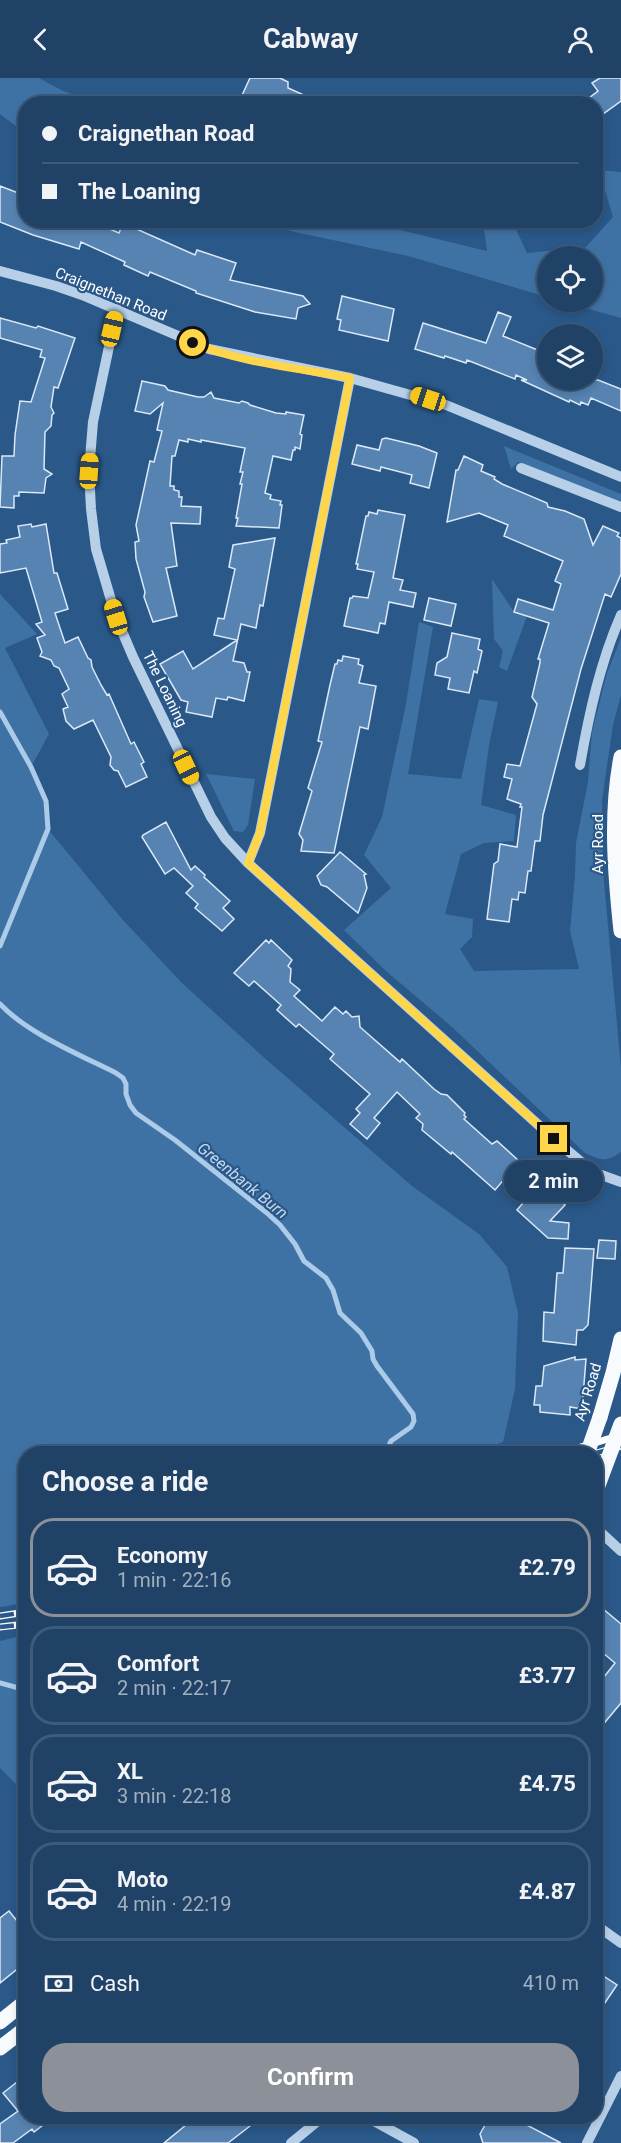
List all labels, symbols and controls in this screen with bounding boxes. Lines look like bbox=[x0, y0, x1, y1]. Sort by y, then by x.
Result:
icon: back bbox=[24, 23, 57, 56]
text: Cabway bbox=[263, 23, 358, 55]
icon: person bbox=[564, 23, 597, 56]
text: Craignethan Road bbox=[78, 121, 254, 146]
text: The Loaning bbox=[78, 179, 200, 204]
map controls bbox=[537, 246, 603, 390]
button: locate bbox=[537, 246, 603, 312]
street label: Craignethan Road bbox=[53, 263, 169, 325]
car bbox=[99, 309, 125, 349]
button: layers bbox=[537, 324, 603, 390]
route start bbox=[179, 329, 206, 356]
car bbox=[408, 385, 448, 413]
car bbox=[79, 452, 99, 490]
car bbox=[102, 597, 130, 637]
street label: The Loaning bbox=[139, 648, 191, 730]
car bbox=[170, 747, 202, 787]
street label: Ayr Road bbox=[589, 814, 607, 874]
route end bbox=[540, 1125, 567, 1152]
water label: Greenbank Burn bbox=[194, 1138, 292, 1222]
callout: 2 min bbox=[504, 1160, 604, 1202]
text: 2 min bbox=[528, 1169, 579, 1193]
street label: Ayr Road bbox=[571, 1361, 605, 1423]
text: Choose a ride bbox=[42, 1466, 208, 1498]
icon: car bbox=[45, 1541, 99, 1595]
text: Economy bbox=[117, 1543, 208, 1568]
text: £2.79 bbox=[519, 1555, 576, 1580]
text: 1 min · 22:16 bbox=[117, 1568, 232, 1592]
icon: car bbox=[45, 1649, 99, 1703]
text: Comfort bbox=[117, 1651, 199, 1676]
text: £3.77 bbox=[519, 1663, 576, 1688]
text: 2 min · 22:17 bbox=[117, 1676, 232, 1700]
icon: car bbox=[45, 1757, 99, 1811]
text: XL bbox=[117, 1759, 143, 1784]
text: £4.75 bbox=[519, 1771, 576, 1796]
text: 3 min · 22:18 bbox=[117, 1784, 232, 1808]
icon: car bbox=[45, 1865, 99, 1919]
text: Moto bbox=[117, 1867, 168, 1892]
text: £4.87 bbox=[519, 1879, 576, 1904]
text: 4 min · 22:19 bbox=[117, 1892, 232, 1916]
icon: cash bbox=[42, 1967, 75, 2000]
text: Cash bbox=[90, 1971, 140, 1996]
text: 410 m bbox=[523, 1971, 579, 1995]
button: Confirm bbox=[42, 2043, 579, 2112]

